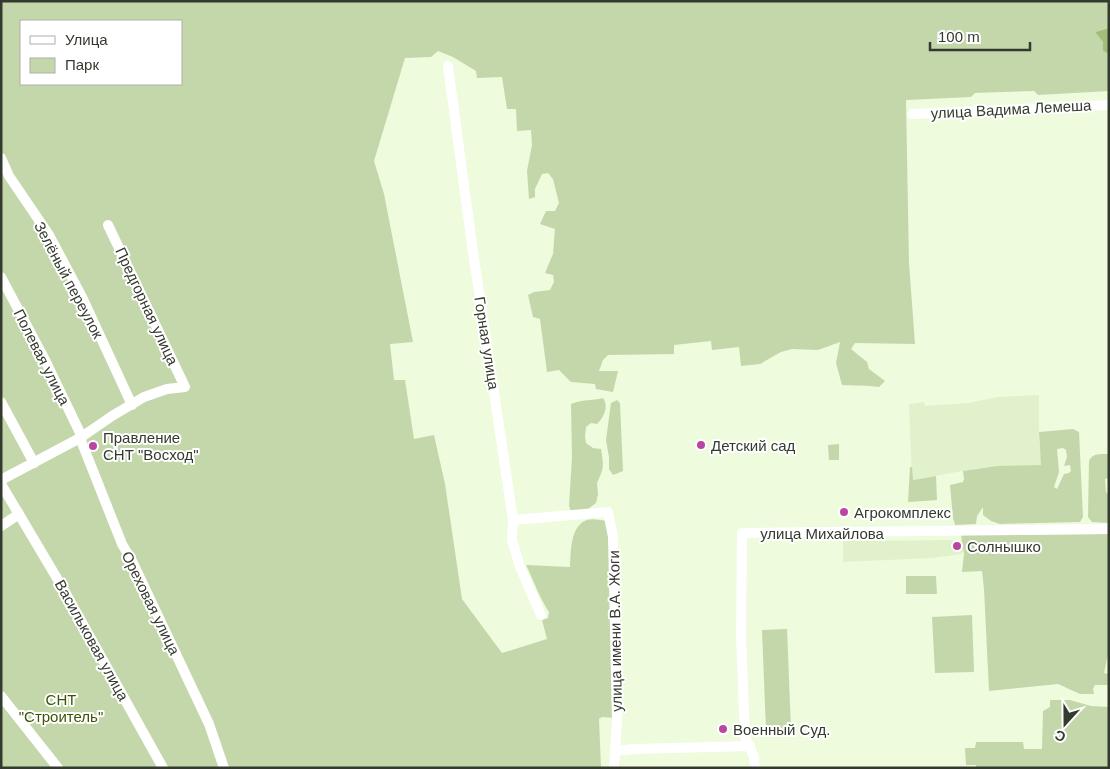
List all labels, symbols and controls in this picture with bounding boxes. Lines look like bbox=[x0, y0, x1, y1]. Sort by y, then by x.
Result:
legend bbox=[20, 20, 182, 85]
scale bar bbox=[930, 20, 1030, 52]
text: 100 m bbox=[938, 28, 980, 45]
text: Улица bbox=[65, 31, 108, 48]
text: Парк bbox=[65, 56, 99, 73]
street label: улица Вадима Лемеша bbox=[930, 96, 1092, 122]
street label: Зелёный переулок bbox=[31, 219, 107, 342]
street label: Предгорная улица bbox=[112, 244, 182, 368]
street label: Горная улица bbox=[471, 295, 503, 391]
street label: Полевая улица bbox=[10, 306, 74, 408]
place label: Правление СНТ "Восход" bbox=[103, 429, 199, 463]
place label: Детский сад bbox=[711, 437, 796, 454]
marker: Детский сад bbox=[695, 439, 707, 451]
marker: Правление СНТ "Восход" bbox=[87, 440, 99, 452]
place label: Агрокомплекс bbox=[854, 504, 951, 521]
marker: Агрокомплекс bbox=[838, 506, 850, 518]
street label: улица Михайлова bbox=[760, 525, 885, 542]
place label: Солнышко bbox=[967, 538, 1041, 555]
marker: Солнышко bbox=[951, 540, 963, 552]
street label: Ореховая улица bbox=[119, 548, 184, 658]
street label: улица имени В.А. Жоги bbox=[605, 550, 625, 712]
street label: Васильковая улица bbox=[52, 577, 133, 704]
park label: СНТ "Строитель" bbox=[19, 691, 103, 725]
north arrow bbox=[1040, 699, 1090, 749]
place label: Военный Суд. bbox=[733, 721, 830, 738]
marker: Военный Суд. bbox=[717, 723, 729, 735]
text: С bbox=[1053, 727, 1068, 745]

